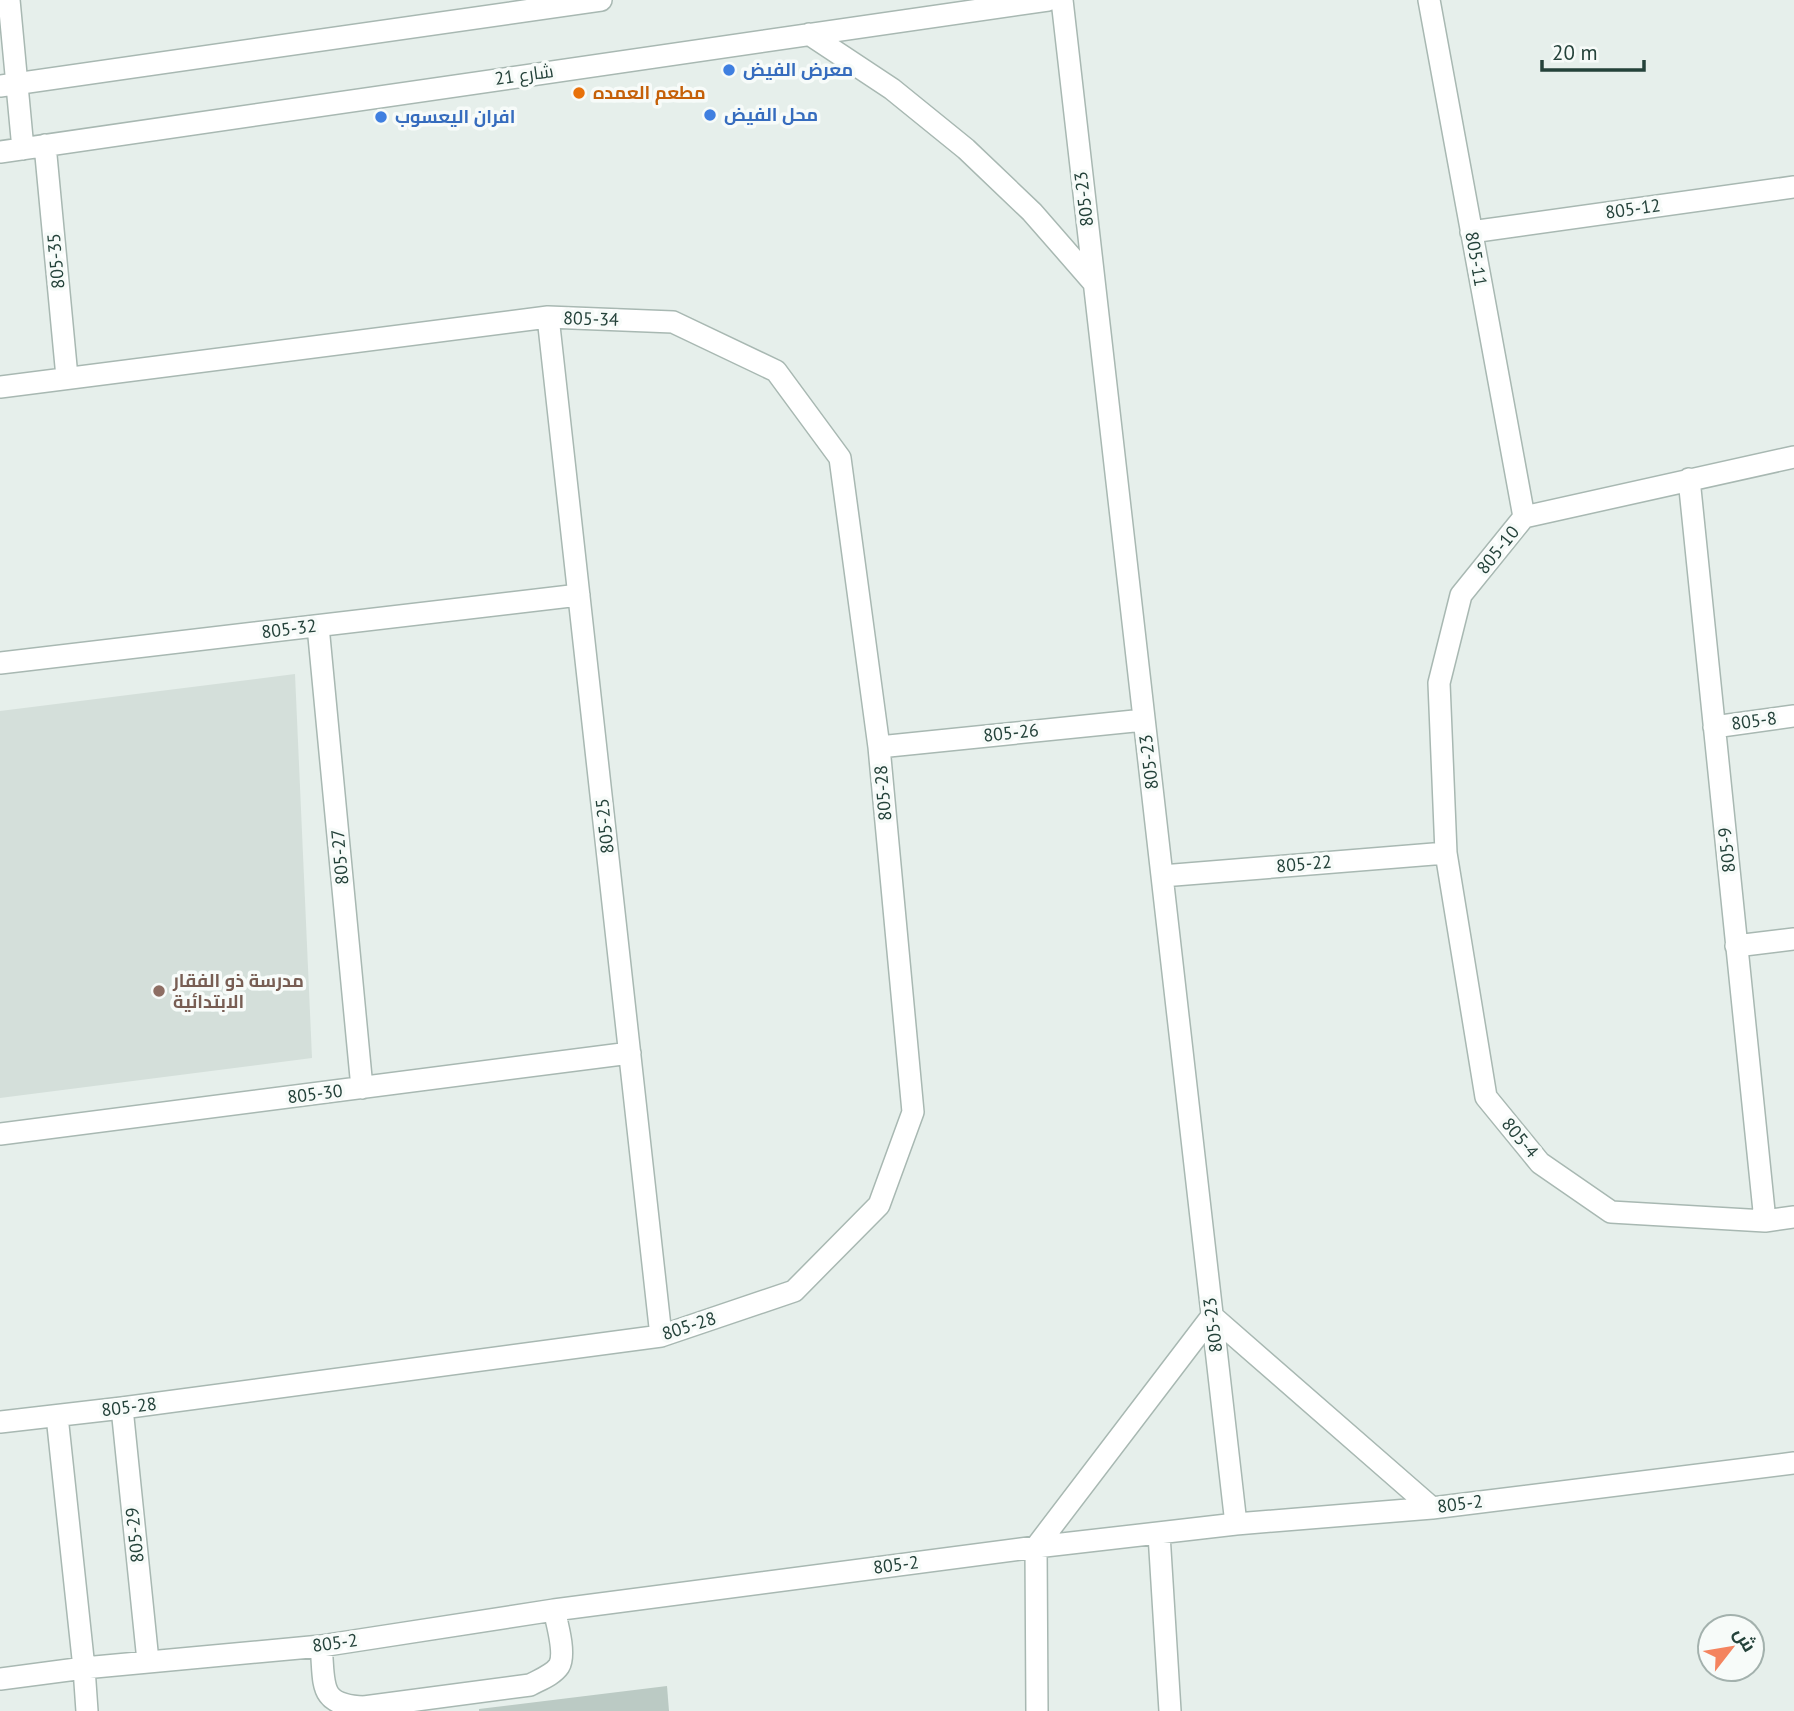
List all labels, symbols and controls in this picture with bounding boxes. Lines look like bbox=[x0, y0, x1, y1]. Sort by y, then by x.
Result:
scale bar bbox=[1542, 28, 1644, 72]
text: 20 m bbox=[1552, 39, 1598, 66]
place label: معرض الفيض bbox=[743, 58, 853, 81]
street label: شارع 21 bbox=[493, 59, 555, 91]
marker: معرض الفيض bbox=[721, 62, 737, 78]
place label: مطعم العمده bbox=[593, 81, 706, 105]
marker: مطعم العمده bbox=[571, 85, 587, 101]
place label: محل الفيض bbox=[724, 103, 818, 126]
place label: افران اليعسوب bbox=[395, 105, 515, 128]
marker: محل الفيض bbox=[702, 107, 718, 123]
marker: افران اليعسوب bbox=[373, 109, 389, 125]
street label: 805-23 bbox=[1069, 170, 1098, 228]
street label: 805-12 bbox=[1604, 193, 1662, 224]
street label: 805-11 bbox=[1460, 230, 1493, 288]
street label: 805-35 bbox=[42, 232, 69, 290]
street label: 805-34 bbox=[563, 306, 619, 331]
street label: 805-10 bbox=[1471, 521, 1524, 579]
street label: 805-32 bbox=[260, 614, 318, 643]
street label: 805-8 bbox=[1730, 706, 1778, 735]
street label: 805-26 bbox=[982, 718, 1040, 747]
street label: 805-23 bbox=[1134, 733, 1163, 791]
street label: 805-28 bbox=[869, 764, 896, 822]
street label: 805-25 bbox=[590, 797, 619, 855]
street label: 805-9 bbox=[1713, 826, 1740, 874]
street label: 805-27 bbox=[326, 828, 353, 886]
street label: 805-22 bbox=[1275, 850, 1333, 877]
place label: مدرسة ذو الفقار الابتدائية bbox=[172, 969, 304, 1013]
marker: مدرسة ذو الفقار الابتدائية bbox=[151, 983, 167, 999]
street label: 805-30 bbox=[286, 1079, 344, 1108]
street label: 805-4 bbox=[1497, 1113, 1544, 1163]
street label: 805-23 bbox=[1198, 1296, 1227, 1354]
street label: 805-28 bbox=[659, 1306, 719, 1345]
street label: 805-28 bbox=[100, 1392, 158, 1421]
street label: 805-2 bbox=[1436, 1489, 1484, 1518]
street label: 805-29 bbox=[120, 1506, 149, 1564]
street label: 805-2 bbox=[872, 1550, 920, 1579]
north arrow bbox=[1696, 1613, 1766, 1683]
text: ش bbox=[1729, 1623, 1762, 1656]
street label: 805-2 bbox=[311, 1628, 359, 1657]

